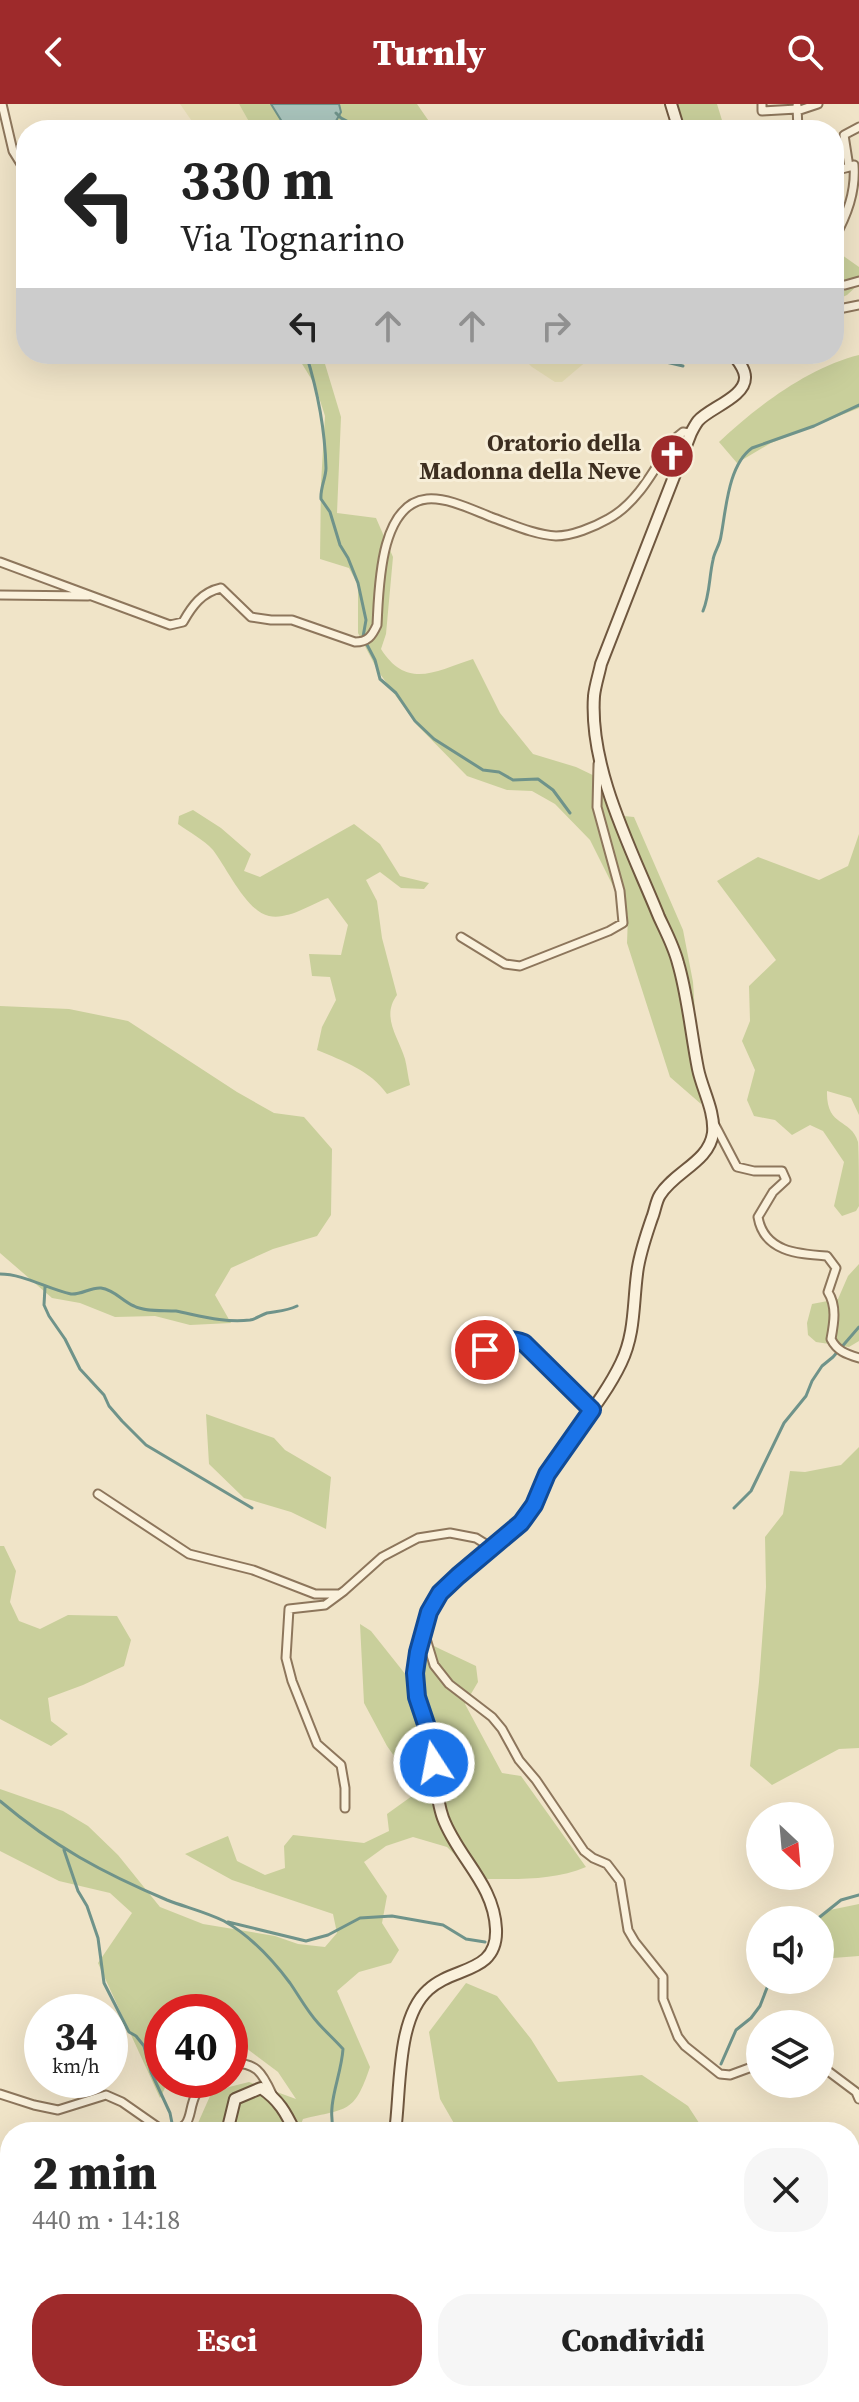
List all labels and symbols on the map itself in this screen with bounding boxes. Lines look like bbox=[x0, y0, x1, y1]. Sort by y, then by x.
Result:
place label: Oratorio della Madonna della Neve bbox=[419, 426, 641, 487]
church icon: Oratorio della Madonna della Neve bbox=[648, 432, 696, 480]
pin bbox=[451, 1316, 519, 1384]
position arrow bbox=[392, 1721, 476, 1805]
north arrow bbox=[746, 1802, 834, 1890]
speed limit sign: 40 bbox=[144, 1994, 248, 2098]

